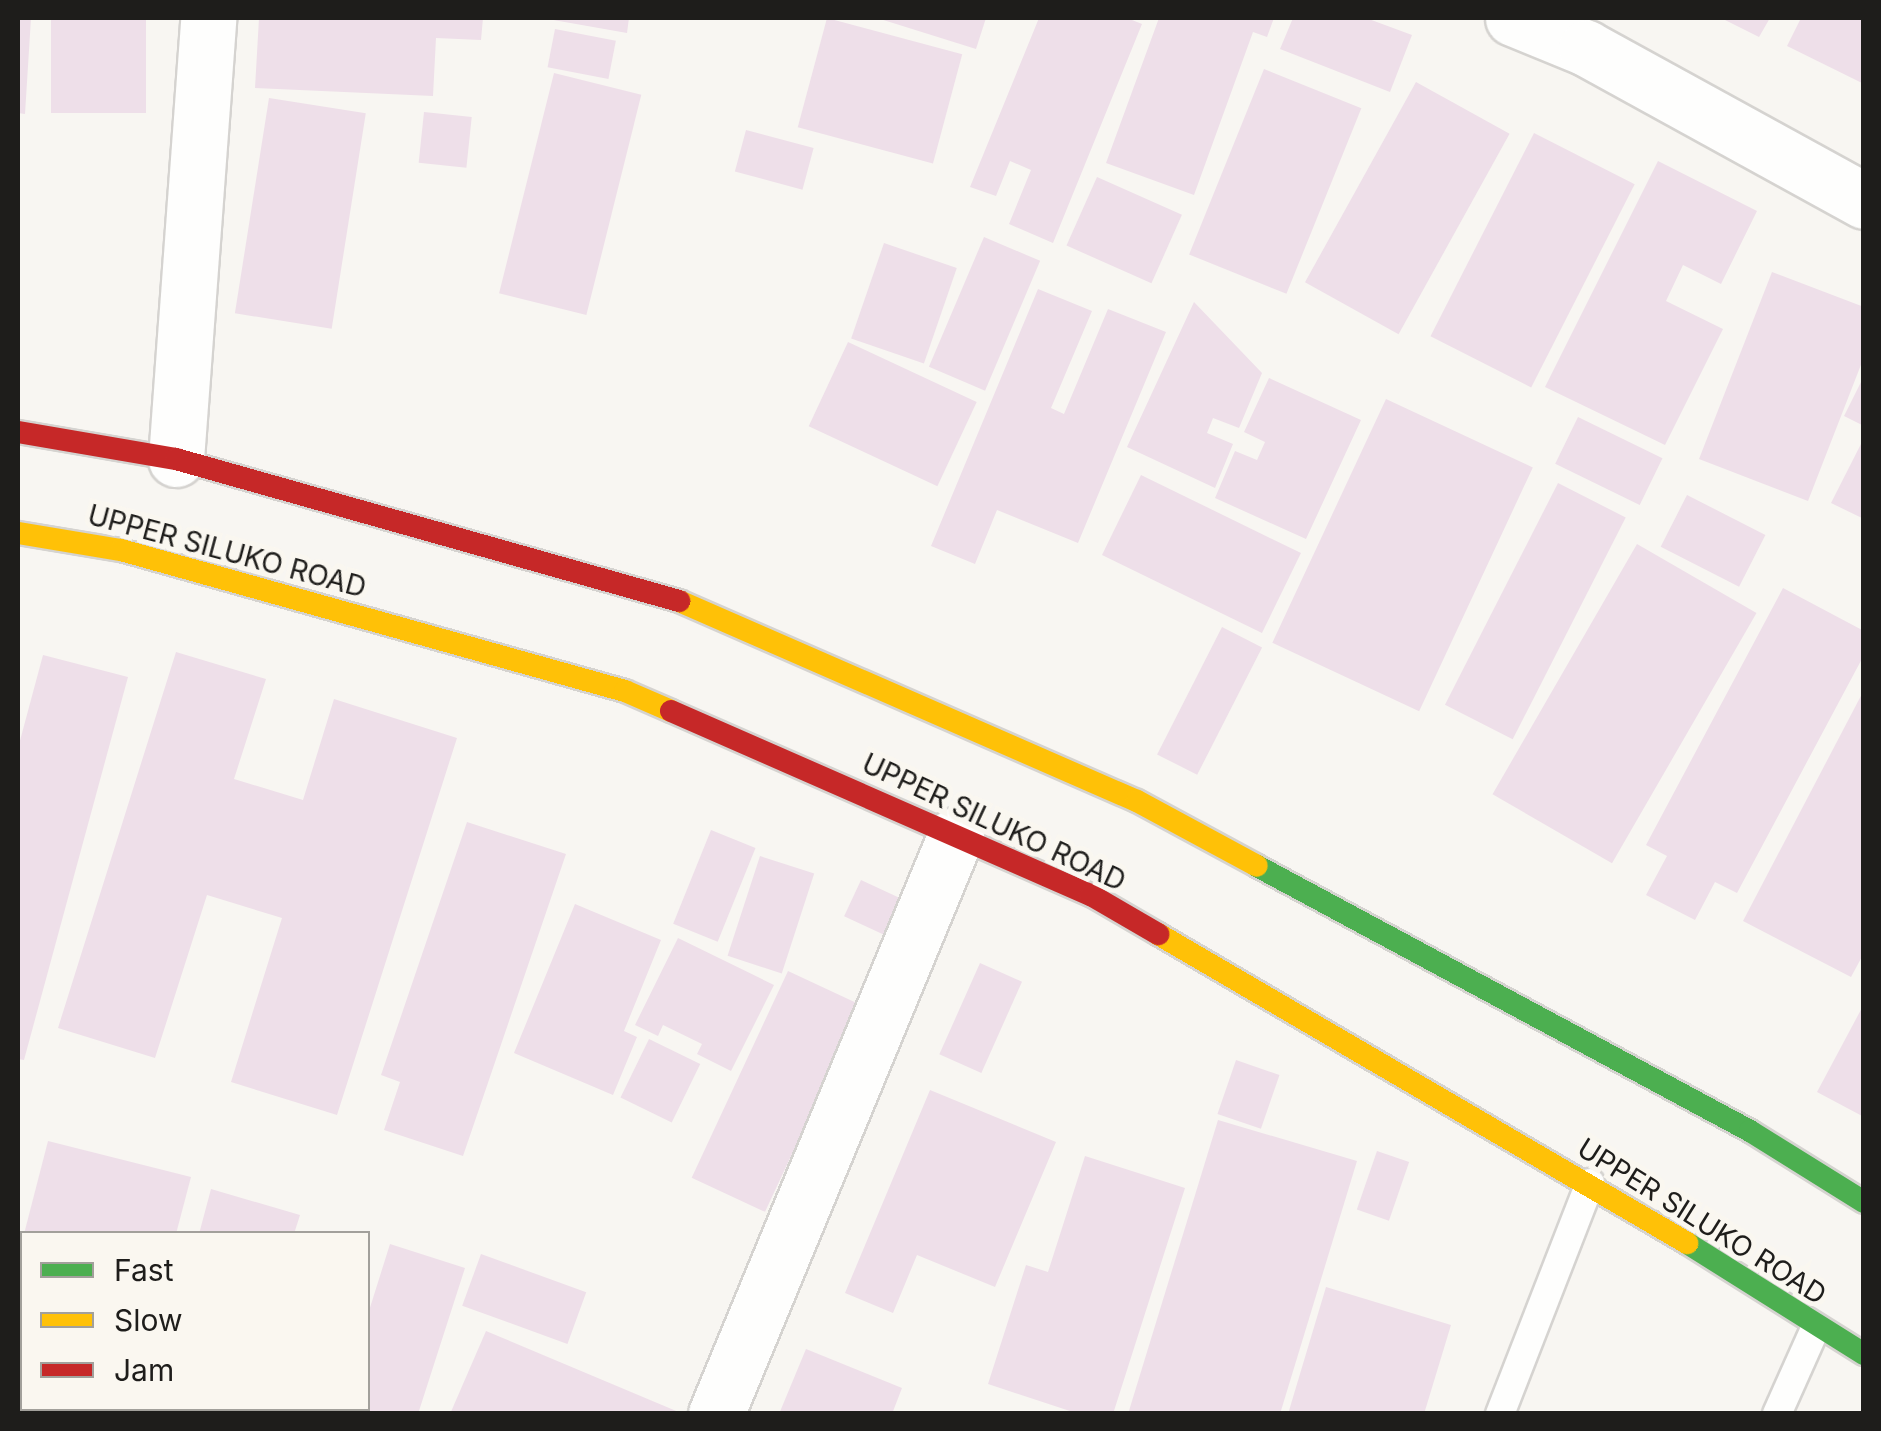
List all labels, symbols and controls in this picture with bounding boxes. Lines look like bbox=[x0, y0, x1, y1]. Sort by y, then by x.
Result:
street label: UPPER SILUKO ROAD bbox=[84, 498, 370, 604]
street label: UPPER SILUKO ROAD bbox=[857, 746, 1131, 898]
street label: UPPER SILUKO ROAD bbox=[1572, 1131, 1832, 1311]
legend bbox=[20, 1231, 370, 1411]
text: Fast bbox=[114, 1252, 173, 1288]
text: Slow bbox=[114, 1302, 183, 1338]
text: Jam bbox=[114, 1352, 174, 1388]

